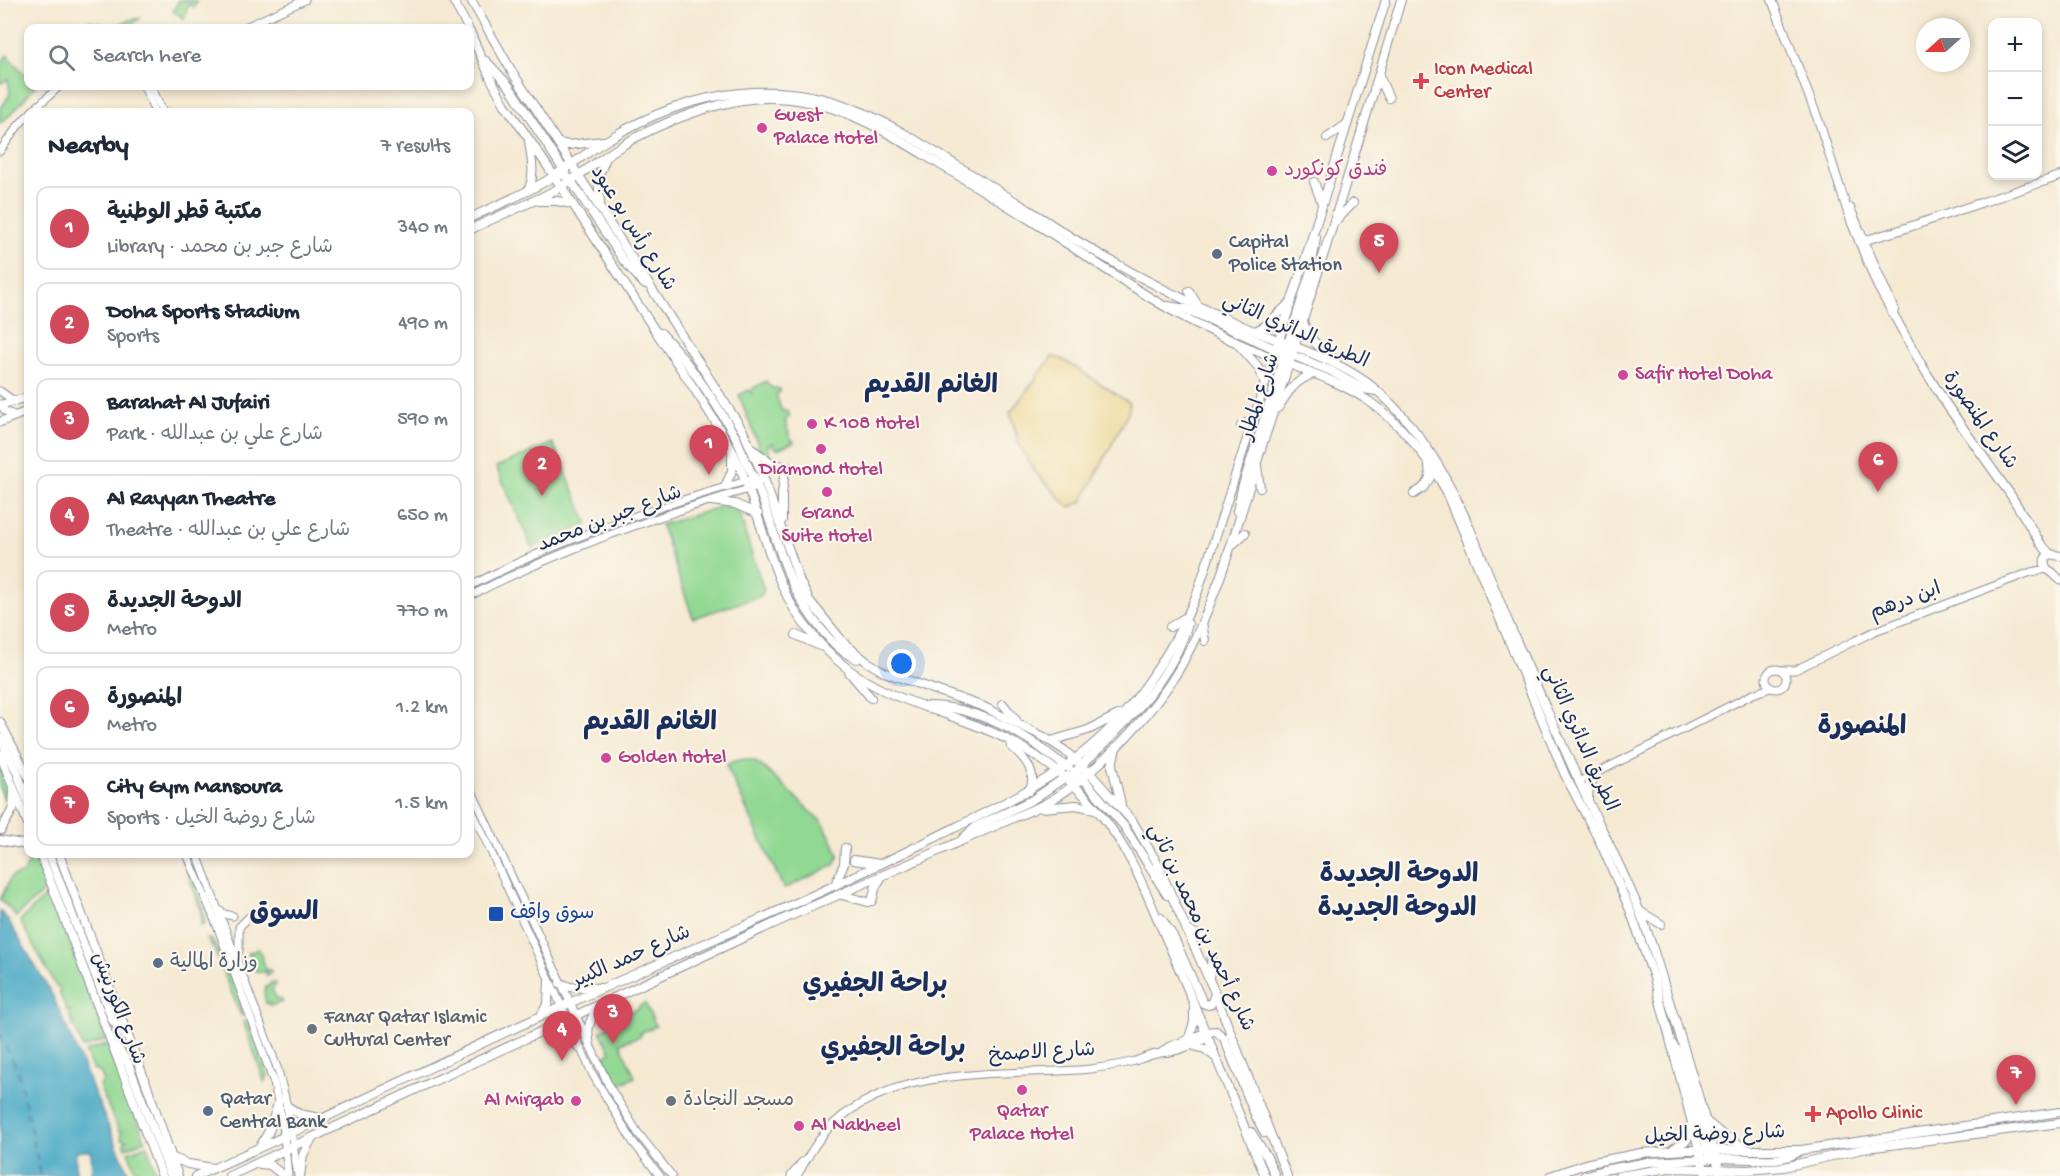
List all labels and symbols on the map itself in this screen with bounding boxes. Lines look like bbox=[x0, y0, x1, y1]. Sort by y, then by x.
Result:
north arrow bbox=[1916, 18, 1970, 72]
place label: Icon Medical Center bbox=[1434, 59, 1533, 105]
marker: Icon Medical Center bbox=[1412, 72, 1430, 90]
place label: Guest Palace Hotel bbox=[773, 105, 878, 151]
marker: Guest Palace Hotel bbox=[755, 121, 769, 135]
place label: فندق كونكورد bbox=[1284, 159, 1387, 183]
street label: شارع رأس بو عبود bbox=[584, 161, 682, 296]
marker: فندق كونكورد bbox=[1265, 164, 1279, 178]
pin: 5 bbox=[1360, 224, 1398, 273]
place label: Capital Police Station bbox=[1228, 232, 1342, 278]
marker: Capital Police Station bbox=[1210, 247, 1224, 261]
street label: الطريق الدائري الثاني bbox=[1217, 289, 1372, 377]
street label: شارع المطار bbox=[1235, 350, 1286, 445]
place label: Safir Hotel Doha bbox=[1635, 364, 1773, 387]
street label: شارع المنصورة bbox=[1937, 367, 2022, 474]
marker: Safir Hotel Doha bbox=[1616, 368, 1630, 382]
district label: الغانم القديم bbox=[864, 372, 998, 403]
place label: K 108 Hotel bbox=[824, 413, 920, 436]
marker: K 108 Hotel bbox=[805, 417, 819, 431]
pin: 1 bbox=[690, 426, 728, 475]
marker: Diamond Hotel bbox=[814, 442, 828, 456]
pin: 6 bbox=[1858, 442, 1898, 492]
pin: 2 bbox=[522, 446, 562, 496]
place label: Diamond Hotel bbox=[757, 459, 883, 482]
street label: شارع جبر بن محمد bbox=[534, 481, 685, 558]
marker: Grand Suite Hotel bbox=[820, 485, 834, 499]
place label: Grand Suite Hotel bbox=[782, 503, 872, 549]
street label: ابن درهم bbox=[1867, 578, 1945, 625]
your location bbox=[887, 649, 916, 678]
street label: الطريق الدائري الثاني bbox=[1534, 662, 1622, 817]
district label: الغانم القديم bbox=[583, 709, 717, 740]
district label: المنصورة bbox=[1818, 713, 1906, 744]
place label: Golden Hotel bbox=[618, 747, 726, 770]
marker: Golden Hotel bbox=[599, 751, 613, 765]
street label: شارع أحمد بن محمد بن ثاني bbox=[1139, 819, 1261, 1037]
district label: الدوحة الجديدة bbox=[1319, 860, 1479, 892]
district label: الدوحة الجديدة bbox=[1317, 894, 1477, 926]
district label: السوق bbox=[249, 899, 319, 930]
place label: سوق واقف bbox=[510, 902, 594, 926]
marker: سوق واقف bbox=[487, 905, 505, 923]
street label: شارع حمد الكبير bbox=[567, 921, 695, 995]
street label: شارع الكورنيش bbox=[85, 949, 150, 1068]
place label: وزارة المالية bbox=[170, 951, 258, 975]
marker: وزارة المالية bbox=[151, 956, 165, 970]
district label: براحة الجفيري bbox=[802, 970, 948, 1002]
pin: 3 bbox=[594, 994, 632, 1044]
place label: Fanar Qatar Islamic Cultural Center bbox=[323, 1007, 488, 1053]
pin: 4 bbox=[542, 1012, 582, 1061]
marker: Fanar Qatar Islamic Cultural Center bbox=[305, 1022, 319, 1036]
district label: براحة الجفيري bbox=[820, 1034, 966, 1066]
street label: شارع الاصمخ bbox=[988, 1039, 1096, 1068]
pin: 7 bbox=[1996, 1056, 2036, 1105]
marker: Qatar Palace Hotel bbox=[1015, 1083, 1029, 1097]
place label: Qatar Central Bank bbox=[220, 1089, 328, 1135]
place label: مسجد النجادة bbox=[683, 1089, 794, 1113]
place label: Al Mirqab bbox=[484, 1090, 564, 1113]
marker: Al Mirqab bbox=[569, 1094, 583, 1108]
marker: مسجد النجادة bbox=[664, 1094, 678, 1108]
place label: Qatar Palace Hotel bbox=[969, 1101, 1074, 1147]
place label: Apollo Clinic bbox=[1826, 1103, 1923, 1126]
marker: Qatar Central Bank bbox=[201, 1104, 215, 1118]
marker: Apollo Clinic bbox=[1804, 1105, 1822, 1123]
place label: Al Nakheel bbox=[811, 1115, 901, 1138]
marker: Al Nakheel bbox=[792, 1119, 806, 1133]
street label: شارع روضة الخيل bbox=[1644, 1121, 1786, 1150]

